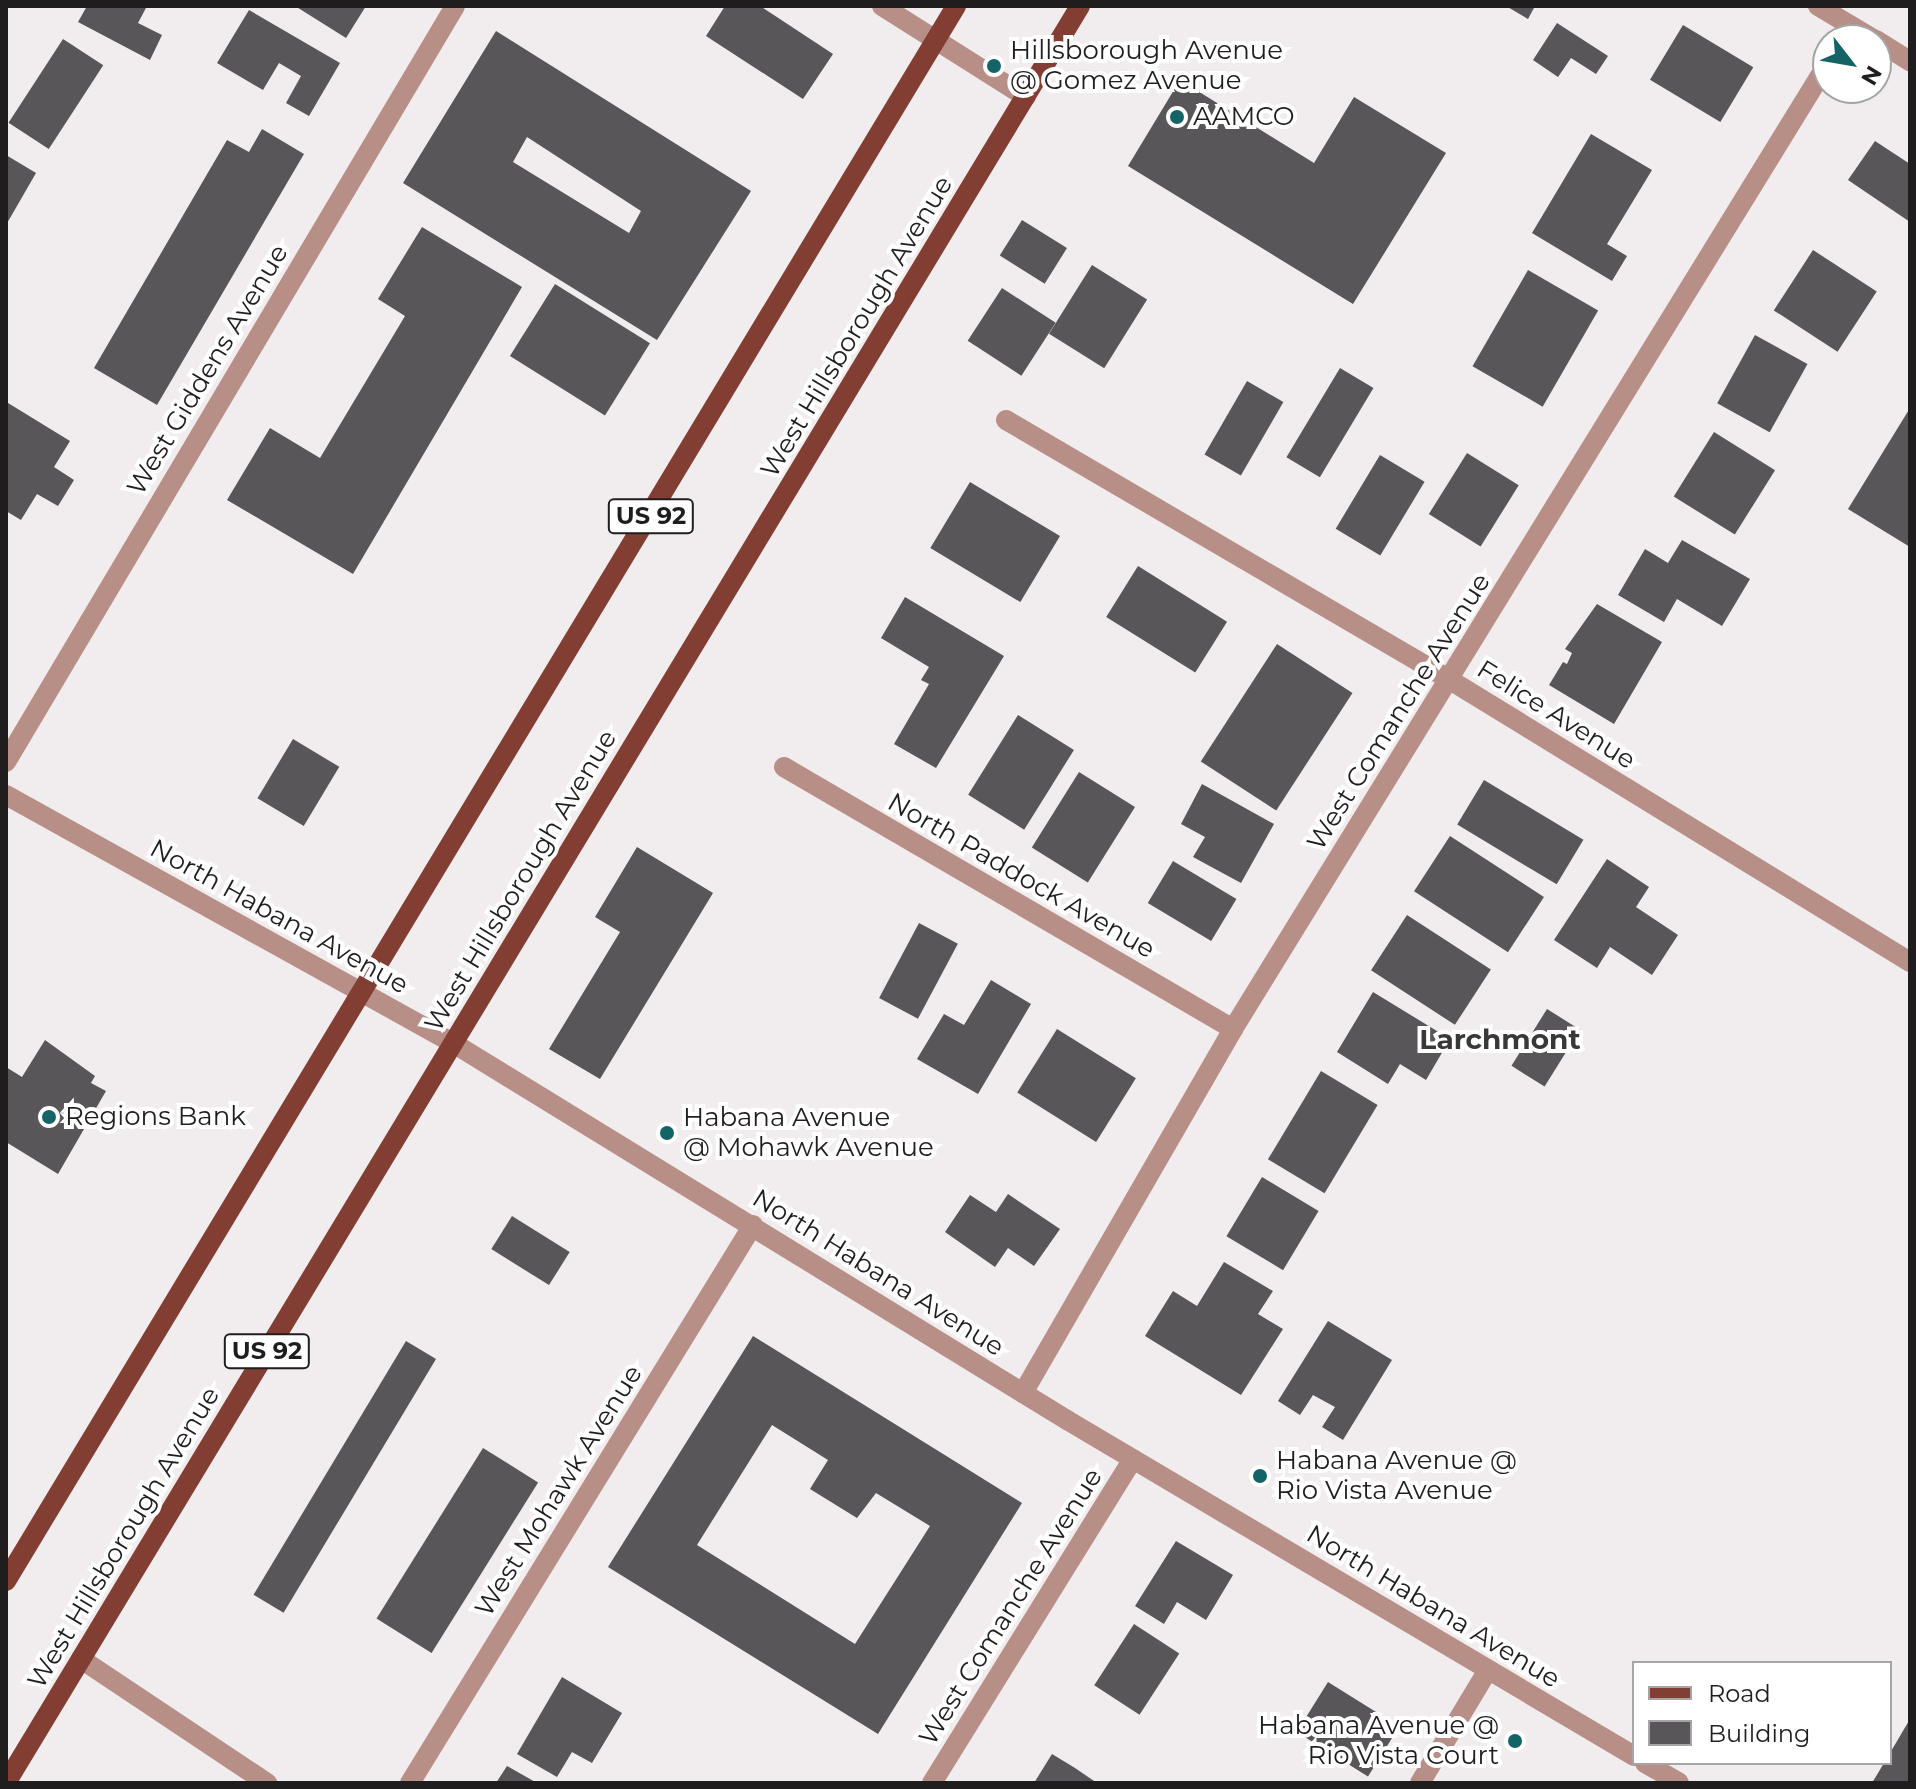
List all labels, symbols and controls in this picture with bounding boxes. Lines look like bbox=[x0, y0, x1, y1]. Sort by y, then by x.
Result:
north arrow bbox=[1812, 24, 1892, 104]
place label: Hillsborough Avenue @ Gomez Avenue bbox=[1010, 35, 1283, 96]
marker: Hillsborough Avenue @ Gomez Avenue bbox=[985, 57, 1003, 75]
text: N bbox=[1855, 61, 1887, 90]
place label: AAMCO bbox=[1193, 101, 1295, 133]
marker: AAMCO bbox=[1168, 108, 1186, 126]
street label: West Hillsborough Avenue bbox=[754, 171, 960, 483]
street label: West Giddens Avenue bbox=[121, 239, 295, 501]
road number: US 92 bbox=[607, 496, 695, 536]
street label: West Comanche Avenue bbox=[1301, 568, 1497, 856]
street label: Felice Avenue bbox=[1471, 654, 1641, 776]
street label: West Hillsborough Avenue bbox=[418, 725, 624, 1037]
street label: North Paddock Avenue bbox=[882, 787, 1160, 965]
street label: North Habana Avenue bbox=[144, 833, 414, 1001]
district label: Larchmont bbox=[1419, 1022, 1581, 1056]
place label: Regions Bank bbox=[65, 1101, 246, 1133]
place label: Habana Avenue @ Mohawk Avenue bbox=[683, 1102, 934, 1164]
marker: Regions Bank bbox=[40, 1108, 58, 1126]
marker: Habana Avenue @ Mohawk Avenue bbox=[658, 1124, 676, 1142]
street label: North Habana Avenue bbox=[747, 1183, 1009, 1363]
road number: US 92 bbox=[223, 1331, 311, 1371]
street label: West Mohawk Avenue bbox=[469, 1360, 649, 1622]
street label: West Hillsborough Avenue bbox=[21, 1382, 227, 1694]
place label: Habana Avenue @ Rio Vista Avenue bbox=[1276, 1445, 1517, 1506]
street label: West Comanche Avenue bbox=[913, 1463, 1109, 1751]
marker: Habana Avenue @ Rio Vista Avenue bbox=[1251, 1467, 1269, 1485]
street label: North Habana Avenue bbox=[1301, 1519, 1565, 1695]
legend bbox=[1632, 1661, 1892, 1765]
text: Road bbox=[1708, 1679, 1771, 1708]
place label: Habana Avenue @ Rio Vista Court bbox=[1258, 1710, 1499, 1772]
text: Building bbox=[1708, 1719, 1811, 1748]
marker: Habana Avenue @ Rio Vista Court bbox=[1506, 1732, 1524, 1750]

